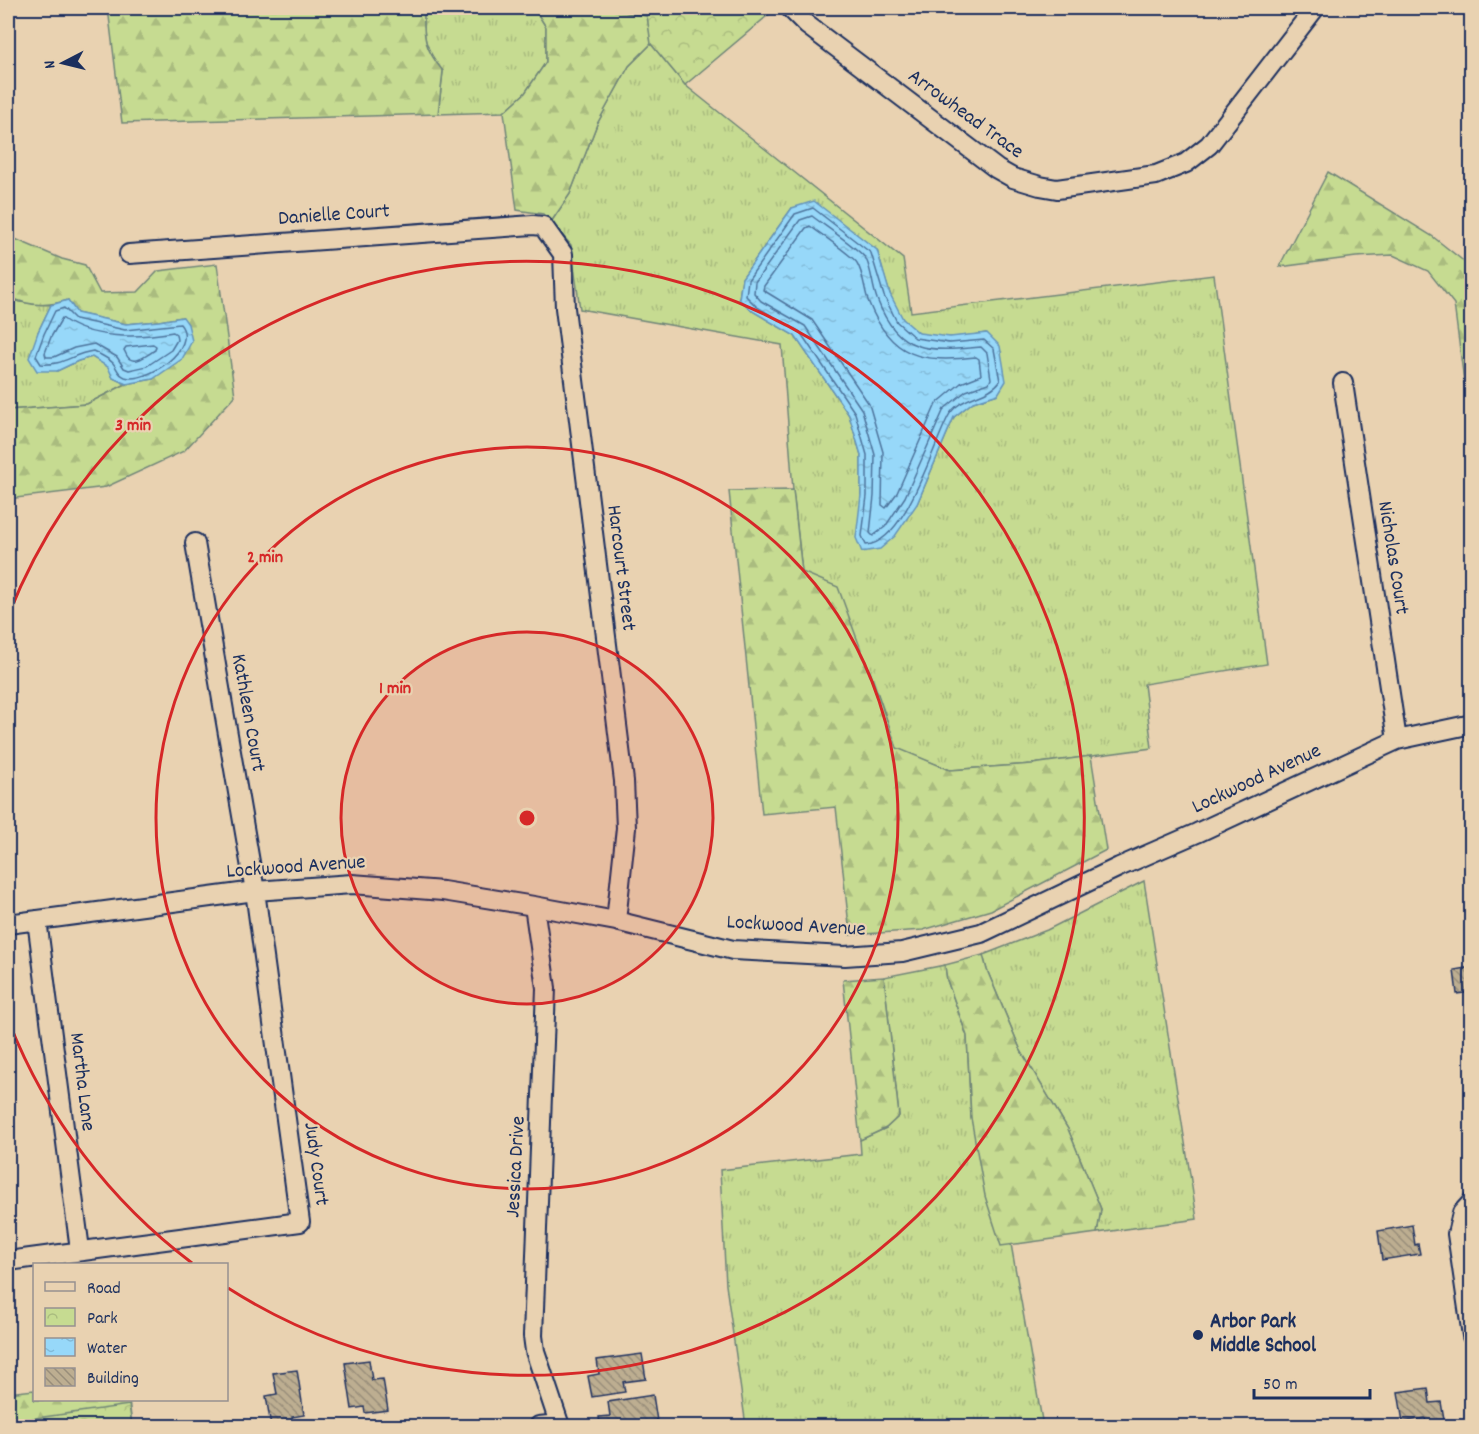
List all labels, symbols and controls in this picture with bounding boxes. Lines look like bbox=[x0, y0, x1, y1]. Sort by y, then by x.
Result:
north arrow bbox=[33, 33, 93, 93]
text: N bbox=[39, 59, 62, 70]
street label: Arrowhead Trace bbox=[901, 63, 1029, 167]
street label: Danielle Court bbox=[277, 197, 391, 235]
text: 3 min bbox=[115, 414, 151, 439]
street label: Nicholas Court bbox=[1368, 499, 1416, 617]
street label: Harcourt Street bbox=[597, 503, 643, 633]
text: 2 min bbox=[247, 546, 283, 571]
street label: Kathleen Court bbox=[222, 652, 272, 775]
text: 1 min bbox=[379, 677, 411, 702]
street label: Lockwood Avenue bbox=[1188, 737, 1326, 823]
centre of rings bbox=[517, 808, 537, 828]
street label: Lockwood Avenue bbox=[225, 848, 367, 888]
street label: Lockwood Avenue bbox=[726, 908, 866, 946]
street label: Martha Lane bbox=[60, 1031, 102, 1133]
street label: Jessica Drive bbox=[499, 1115, 535, 1219]
street label: Judy Court bbox=[294, 1120, 336, 1208]
legend bbox=[33, 1263, 228, 1401]
text: Road bbox=[87, 1277, 121, 1302]
text: Park bbox=[87, 1307, 118, 1332]
place label: Arbor Park Middle School bbox=[1210, 1308, 1317, 1362]
marker: Arbor Park Middle School bbox=[1191, 1328, 1205, 1342]
text: Water bbox=[87, 1337, 127, 1362]
scale bar bbox=[1254, 1362, 1370, 1400]
text: Building bbox=[87, 1367, 139, 1392]
text: 50 m bbox=[1263, 1373, 1298, 1398]

